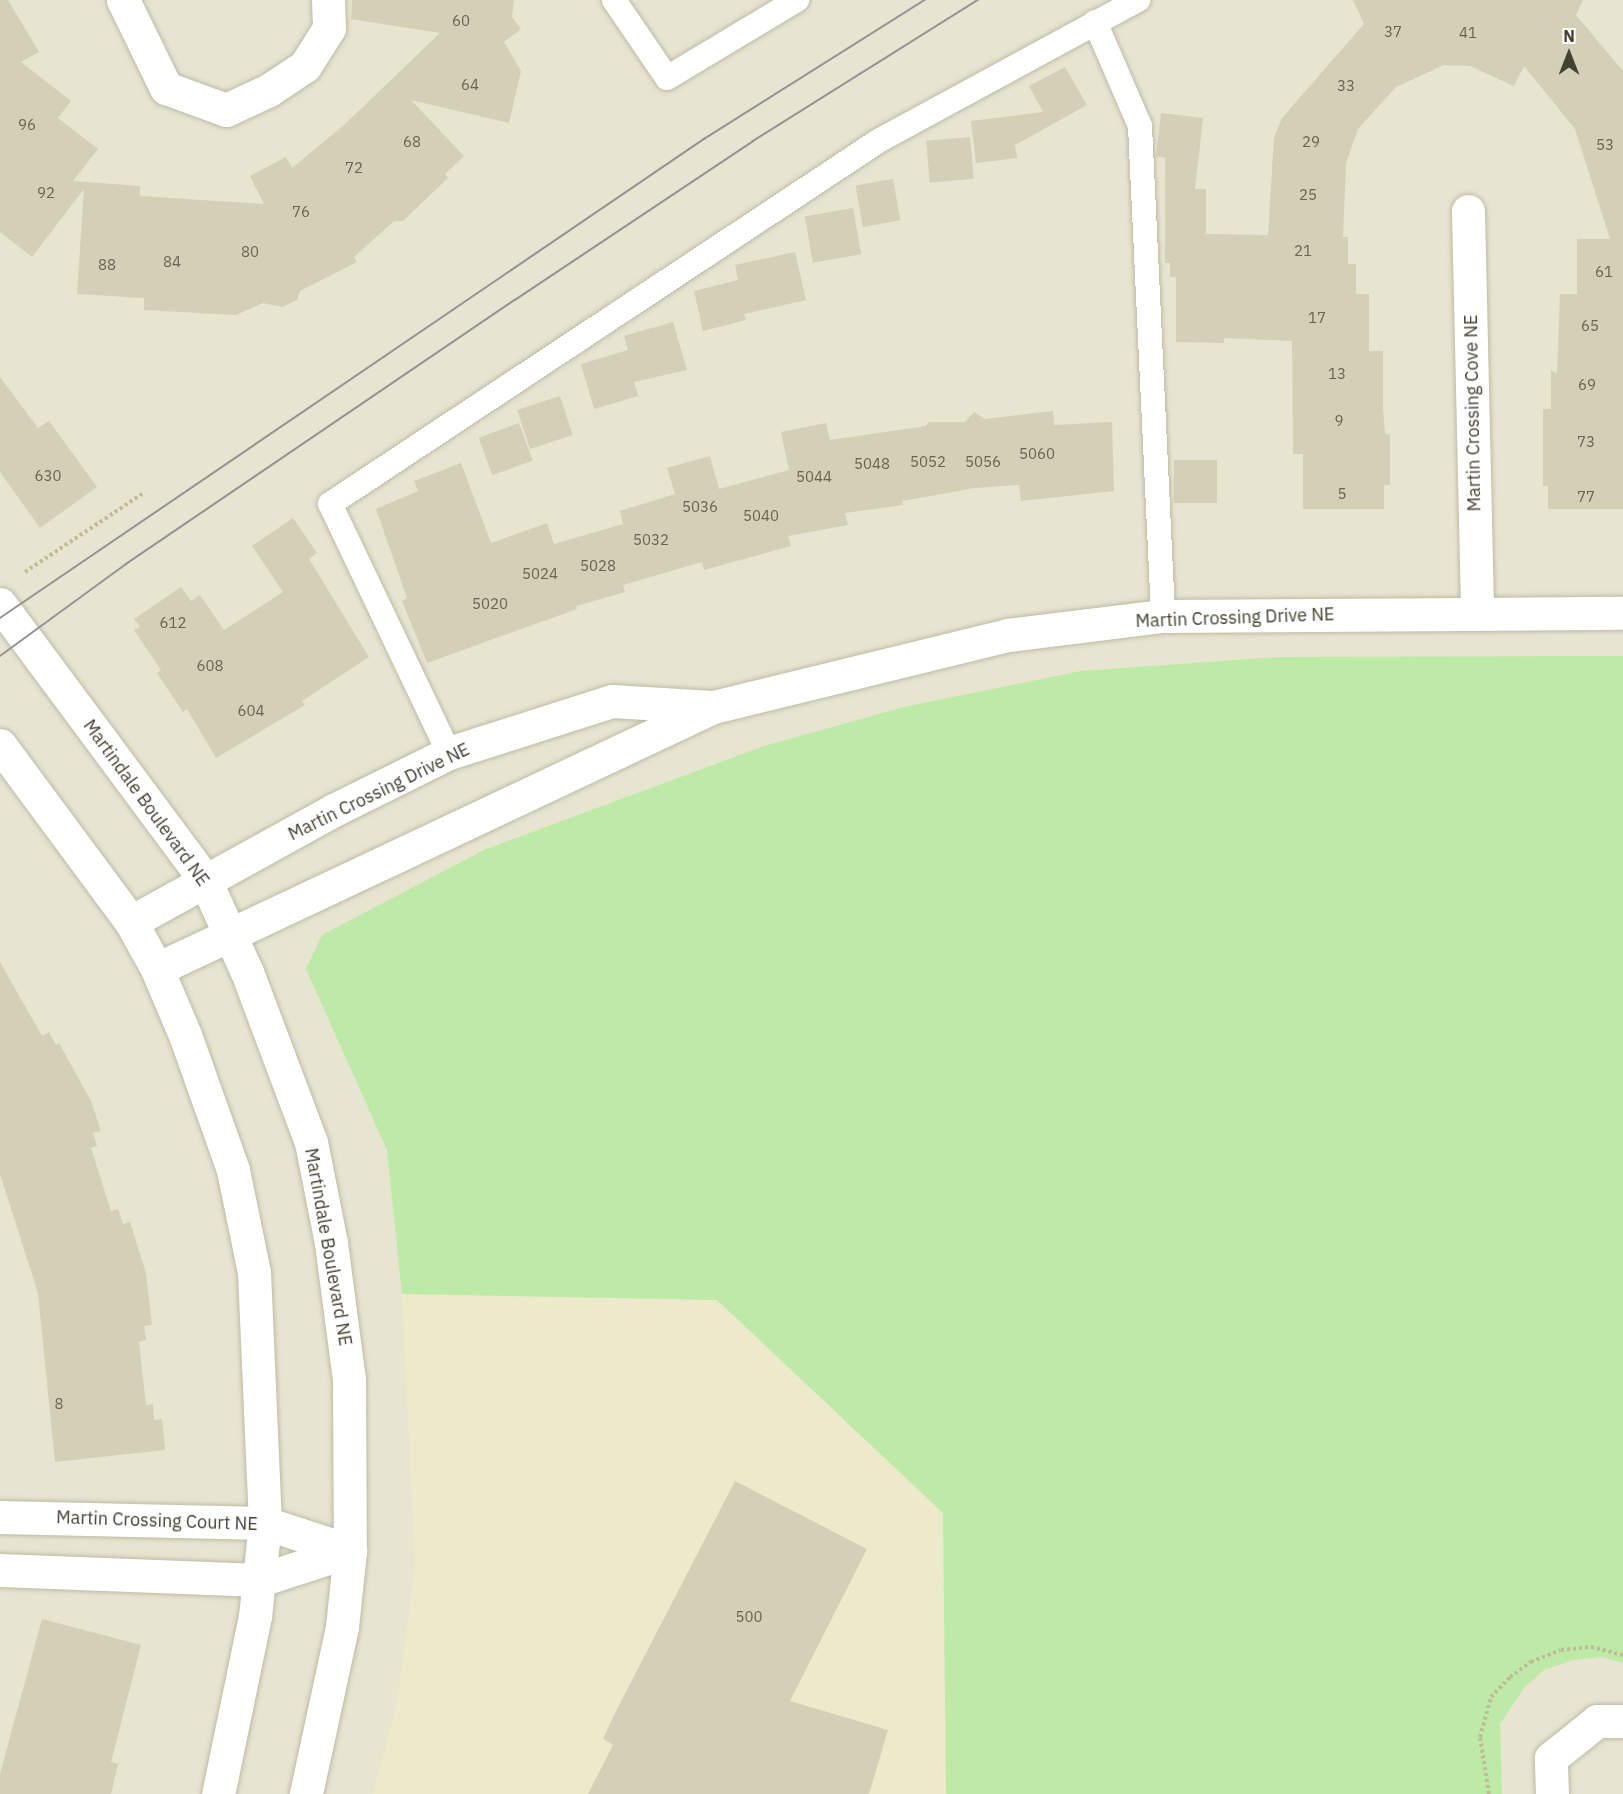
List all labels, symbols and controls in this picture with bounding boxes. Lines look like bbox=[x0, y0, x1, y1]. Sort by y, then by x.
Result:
house number: 60 bbox=[452, 12, 470, 30]
house number: 37 bbox=[1384, 23, 1402, 41]
house number: 41 bbox=[1459, 24, 1477, 42]
north arrow bbox=[1539, 24, 1599, 84]
text: N bbox=[1563, 26, 1575, 46]
house number: 64 bbox=[461, 76, 479, 94]
house number: 33 bbox=[1337, 77, 1355, 95]
house number: 96 bbox=[18, 116, 36, 134]
house number: 68 bbox=[403, 133, 421, 151]
house number: 29 bbox=[1302, 133, 1320, 151]
house number: 53 bbox=[1596, 136, 1614, 154]
house number: 72 bbox=[345, 159, 363, 177]
house number: 92 bbox=[37, 184, 55, 202]
house number: 25 bbox=[1299, 186, 1317, 204]
house number: 76 bbox=[292, 203, 310, 221]
house number: 21 bbox=[1294, 242, 1312, 260]
house number: 80 bbox=[241, 243, 259, 261]
house number: 84 bbox=[163, 253, 181, 271]
house number: 88 bbox=[98, 256, 116, 274]
house number: 61 bbox=[1595, 263, 1613, 281]
house number: 17 bbox=[1308, 309, 1326, 327]
street label: Martin Crossing Cove NE bbox=[1460, 314, 1486, 512]
house number: 65 bbox=[1581, 317, 1599, 335]
house number: 13 bbox=[1328, 365, 1346, 383]
house number: 69 bbox=[1578, 376, 1596, 394]
house number: 9 bbox=[1335, 412, 1343, 430]
house number: 73 bbox=[1577, 433, 1595, 451]
house number: 5060 bbox=[1019, 445, 1055, 463]
house number: 5052 bbox=[910, 453, 946, 471]
house number: 5056 bbox=[965, 453, 1001, 471]
house number: 5048 bbox=[854, 455, 890, 473]
house number: 630 bbox=[35, 467, 61, 485]
house number: 5044 bbox=[796, 468, 832, 486]
house number: 5 bbox=[1338, 485, 1346, 503]
house number: 77 bbox=[1577, 488, 1595, 506]
house number: 5036 bbox=[682, 498, 718, 516]
house number: 5040 bbox=[743, 507, 779, 525]
house number: 5032 bbox=[633, 531, 669, 549]
house number: 5028 bbox=[580, 557, 616, 575]
house number: 5024 bbox=[522, 565, 558, 583]
house number: 5020 bbox=[472, 595, 508, 613]
street label: Martin Crossing Drive NE bbox=[1135, 604, 1335, 632]
house number: 612 bbox=[160, 614, 186, 632]
house number: 608 bbox=[197, 657, 223, 675]
house number: 604 bbox=[238, 702, 264, 720]
street label: Martindale Boulevard NE bbox=[78, 716, 214, 890]
street label: Martin Crossing Drive NE bbox=[285, 739, 473, 845]
street label: Martindale Boulevard NE bbox=[300, 1146, 356, 1348]
house number: 8 bbox=[55, 1395, 63, 1413]
street label: Martin Crossing Court NE bbox=[56, 1507, 258, 1535]
house number: 500 bbox=[736, 1608, 762, 1626]

